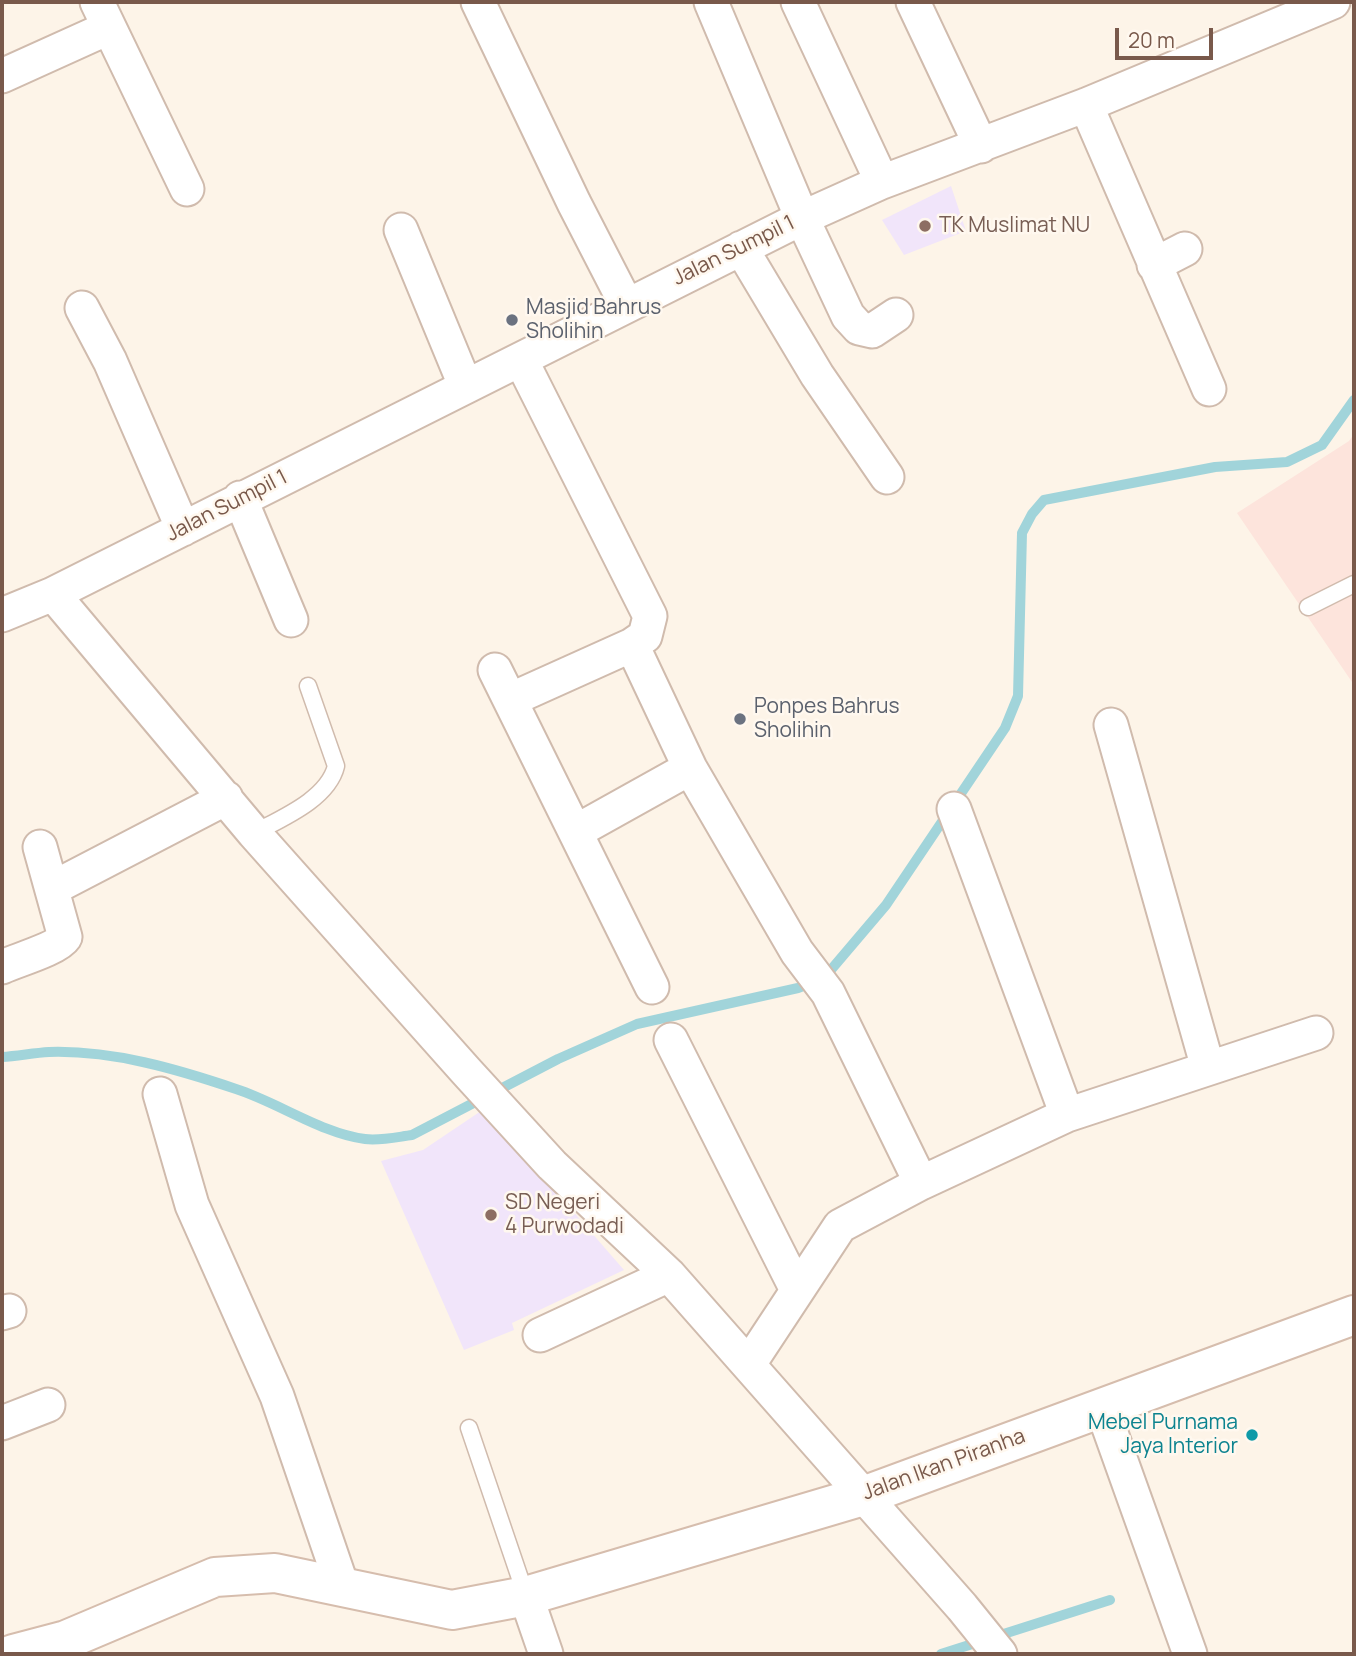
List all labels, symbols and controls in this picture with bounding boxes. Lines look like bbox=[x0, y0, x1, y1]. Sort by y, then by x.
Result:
scale bar bbox=[1118, 14, 1216, 58]
text: 20 m bbox=[1128, 26, 1175, 54]
street label: Jalan Sumpil 1 bbox=[669, 211, 799, 291]
place label: TK Muslimat NU bbox=[939, 213, 1090, 239]
marker: TK Muslimat NU bbox=[917, 218, 933, 234]
place label: Masjid Bahrus Sholihin bbox=[526, 295, 661, 345]
marker: Masjid Bahrus Sholihin bbox=[504, 312, 520, 328]
street label: Jalan Sumpil 1 bbox=[162, 465, 292, 547]
place label: Ponpes Bahrus Sholihin bbox=[754, 694, 900, 744]
marker: Ponpes Bahrus Sholihin bbox=[732, 711, 748, 727]
place label: SD Negeri 4 Purwodadi bbox=[505, 1190, 624, 1240]
marker: SD Negeri 4 Purwodadi bbox=[483, 1207, 499, 1223]
place label: Mebel Purnama Jaya Interior bbox=[1088, 1410, 1238, 1460]
street label: Jalan Ikan Piranha bbox=[859, 1424, 1029, 1506]
marker: Mebel Purnama Jaya Interior bbox=[1244, 1427, 1260, 1443]

